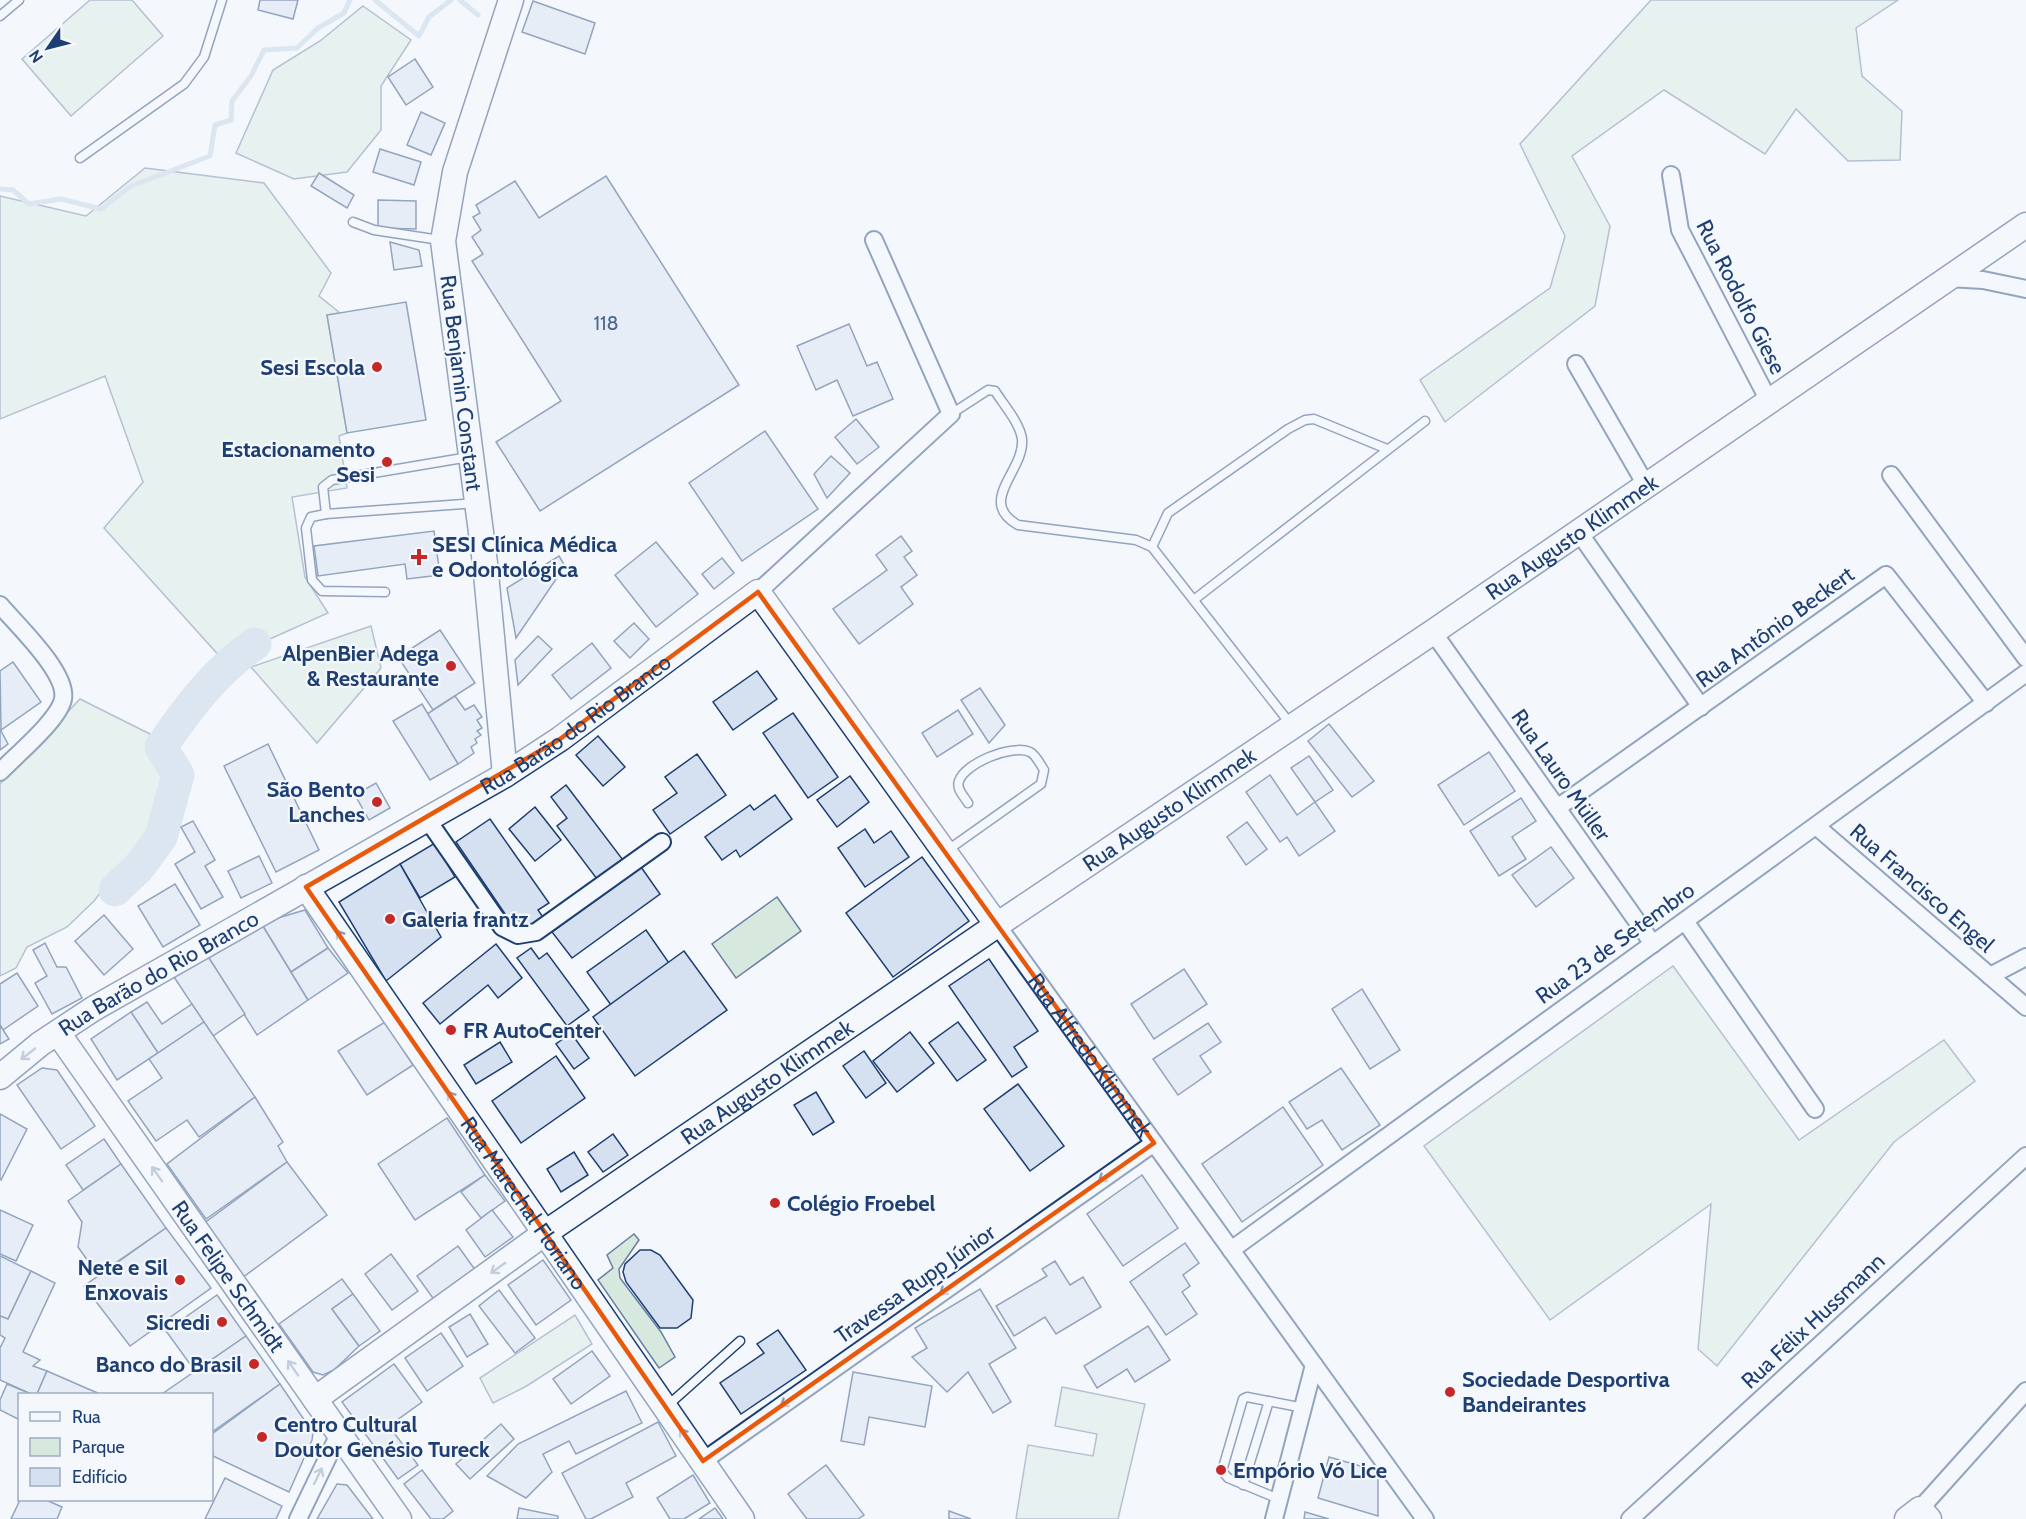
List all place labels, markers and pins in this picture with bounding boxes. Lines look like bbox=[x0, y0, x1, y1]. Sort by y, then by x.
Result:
place label: Sesi Escola bbox=[260, 354, 365, 381]
marker: Sesi Escola bbox=[370, 360, 384, 374]
place label: Estacionamento Sesi bbox=[221, 436, 375, 488]
marker: Estacionamento Sesi bbox=[380, 455, 394, 469]
place label: SESI Clínica Médica e Odontológica bbox=[432, 531, 617, 583]
marker: SESI Clínica Médica e Odontológica bbox=[410, 548, 428, 566]
place label: AlpenBier Adega & Restaurante bbox=[282, 640, 439, 692]
marker: AlpenBier Adega & Restaurante bbox=[444, 659, 458, 673]
place label: São Bento Lanches bbox=[267, 776, 365, 828]
marker: São Bento Lanches bbox=[370, 795, 384, 809]
place label: Galeria frantz bbox=[402, 906, 529, 933]
marker: Galeria frantz bbox=[383, 912, 397, 926]
place label: FR AutoCenter bbox=[463, 1017, 602, 1044]
marker: FR AutoCenter bbox=[444, 1023, 458, 1037]
place label: Colégio Froebel bbox=[787, 1190, 936, 1217]
marker: Colégio Froebel bbox=[768, 1196, 782, 1210]
place label: Nete e Sil Enxovais bbox=[78, 1254, 168, 1306]
marker: Nete e Sil Enxovais bbox=[173, 1273, 187, 1287]
place label: Sicredi bbox=[146, 1309, 210, 1336]
marker: Sicredi bbox=[215, 1315, 229, 1329]
place label: Banco do Brasil bbox=[96, 1351, 242, 1378]
marker: Banco do Brasil bbox=[247, 1357, 261, 1371]
place label: Sociedade Desportiva Bandeirantes bbox=[1462, 1366, 1670, 1418]
marker: Sociedade Desportiva Bandeirantes bbox=[1443, 1385, 1457, 1399]
place label: Centro Cultural Doutor Genésio Tureck bbox=[274, 1411, 490, 1463]
marker: Centro Cultural Doutor Genésio Tureck bbox=[255, 1430, 269, 1444]
place label: Empório Vó Lice bbox=[1233, 1457, 1387, 1484]
marker: Empório Vó Lice bbox=[1214, 1463, 1228, 1477]

